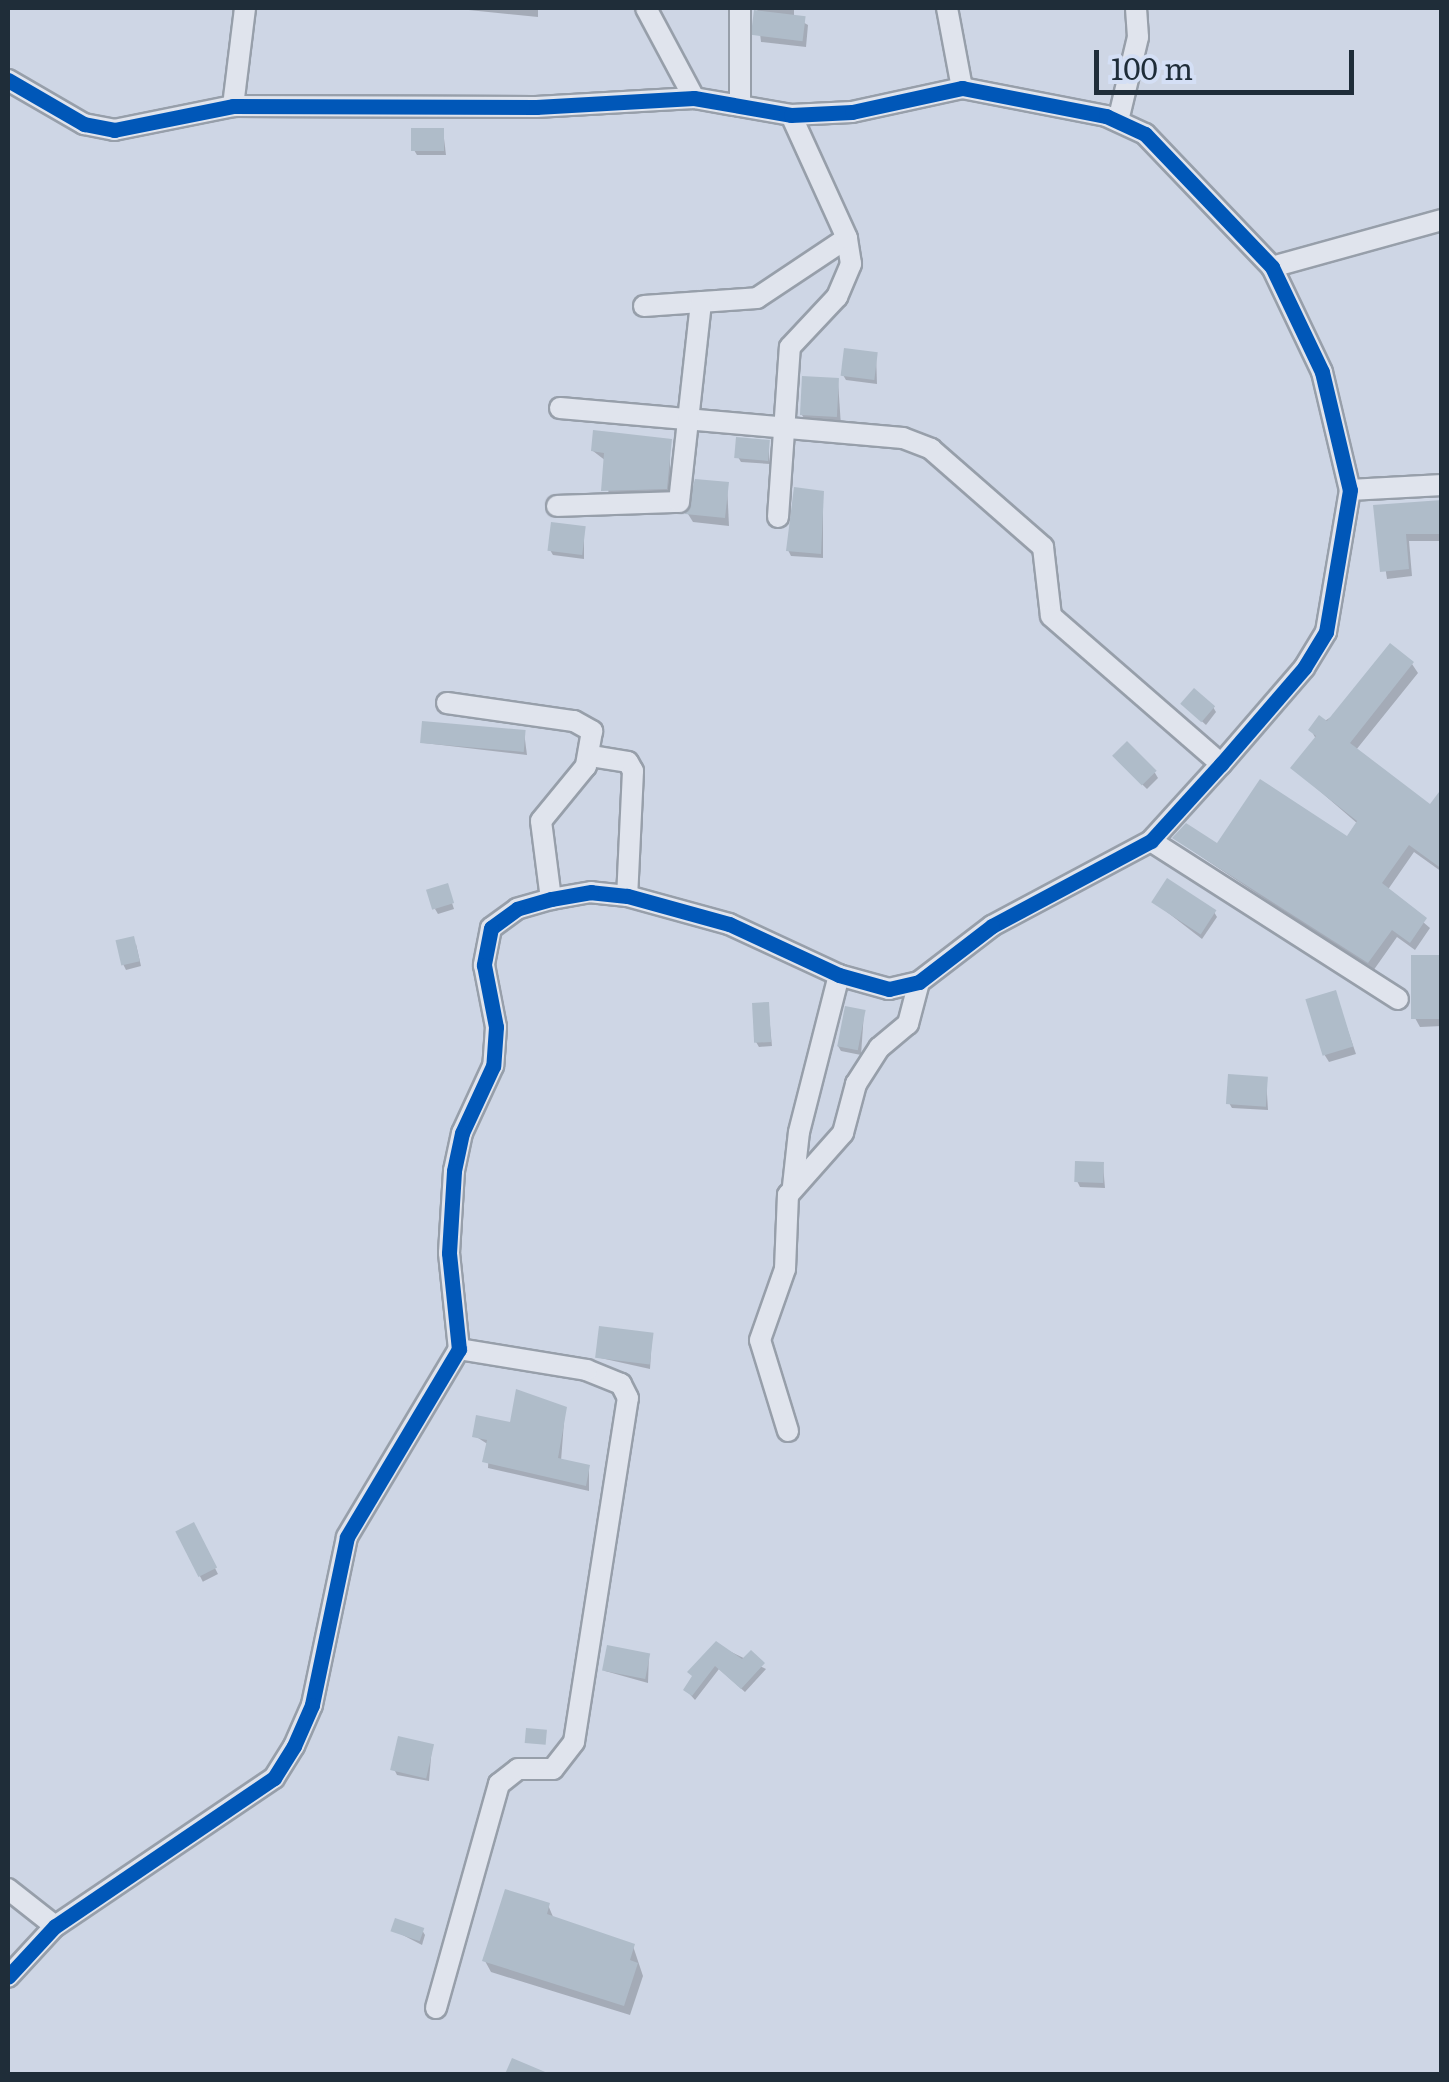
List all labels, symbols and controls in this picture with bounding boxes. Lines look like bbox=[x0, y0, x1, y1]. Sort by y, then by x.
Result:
scale bar bbox=[1099, 30, 1359, 92]
text: 100 m bbox=[1111, 45, 1193, 89]

